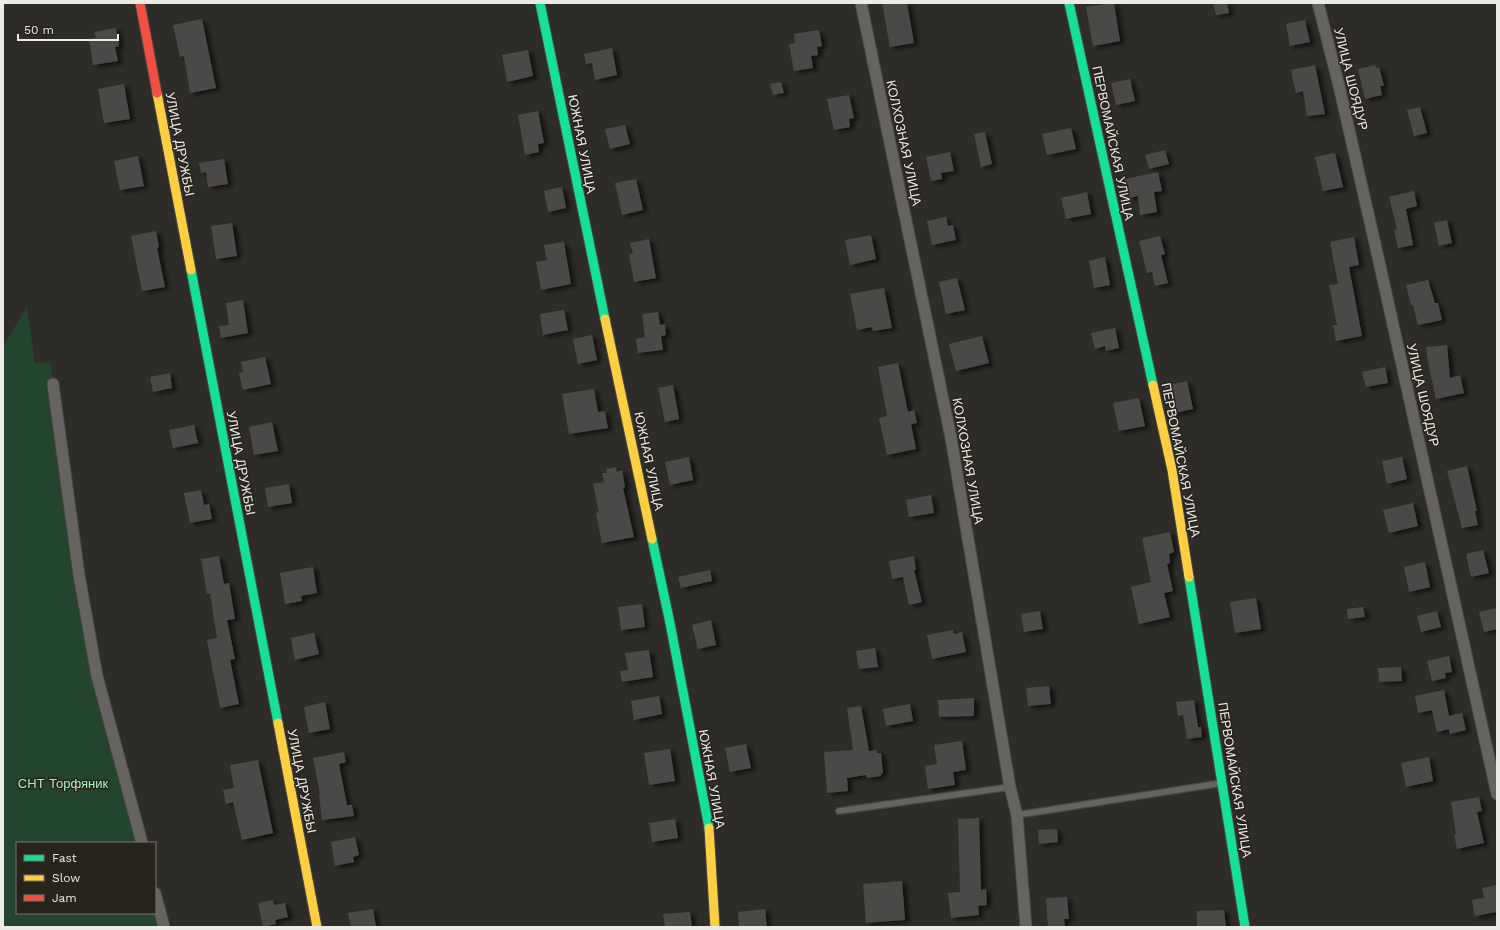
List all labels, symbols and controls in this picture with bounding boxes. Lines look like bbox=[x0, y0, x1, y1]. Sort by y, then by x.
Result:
scale bar bbox=[18, 16, 118, 42]
text: 50 m bbox=[24, 23, 54, 37]
street label: УЛИЦА ШОЯДУР bbox=[1331, 26, 1371, 132]
street label: ПЕРВОМАЙСКАЯ УЛИЦА bbox=[1089, 64, 1137, 222]
street label: КОЛХОЗНАЯ УЛИЦА bbox=[883, 79, 925, 207]
street label: УЛИЦА ДРУЖБЫ bbox=[163, 91, 197, 197]
street label: ЮЖНАЯ УЛИЦА bbox=[565, 93, 599, 195]
street label: УЛИЦА ШОЯДУР bbox=[1404, 342, 1442, 448]
street label: ПЕРВОМАЙСКАЯ УЛИЦА bbox=[1159, 381, 1203, 539]
street label: КОЛХОЗНАЯ УЛИЦА bbox=[950, 397, 987, 526]
street label: УЛИЦА ДРУЖБЫ bbox=[224, 410, 258, 516]
street label: ЮЖНАЯ УЛИЦА bbox=[631, 410, 667, 512]
street label: ПЕРВОМАЙСКАЯ УЛИЦА bbox=[1215, 701, 1255, 859]
street label: УЛИЦА ДРУЖБЫ bbox=[285, 728, 319, 834]
street label: ЮЖНАЯ УЛИЦА bbox=[696, 728, 728, 830]
park label: СНТ Торфяник bbox=[18, 776, 108, 791]
legend bbox=[16, 842, 156, 914]
text: Fast bbox=[52, 851, 77, 865]
text: Slow bbox=[52, 871, 80, 885]
text: Jam bbox=[52, 891, 77, 905]

